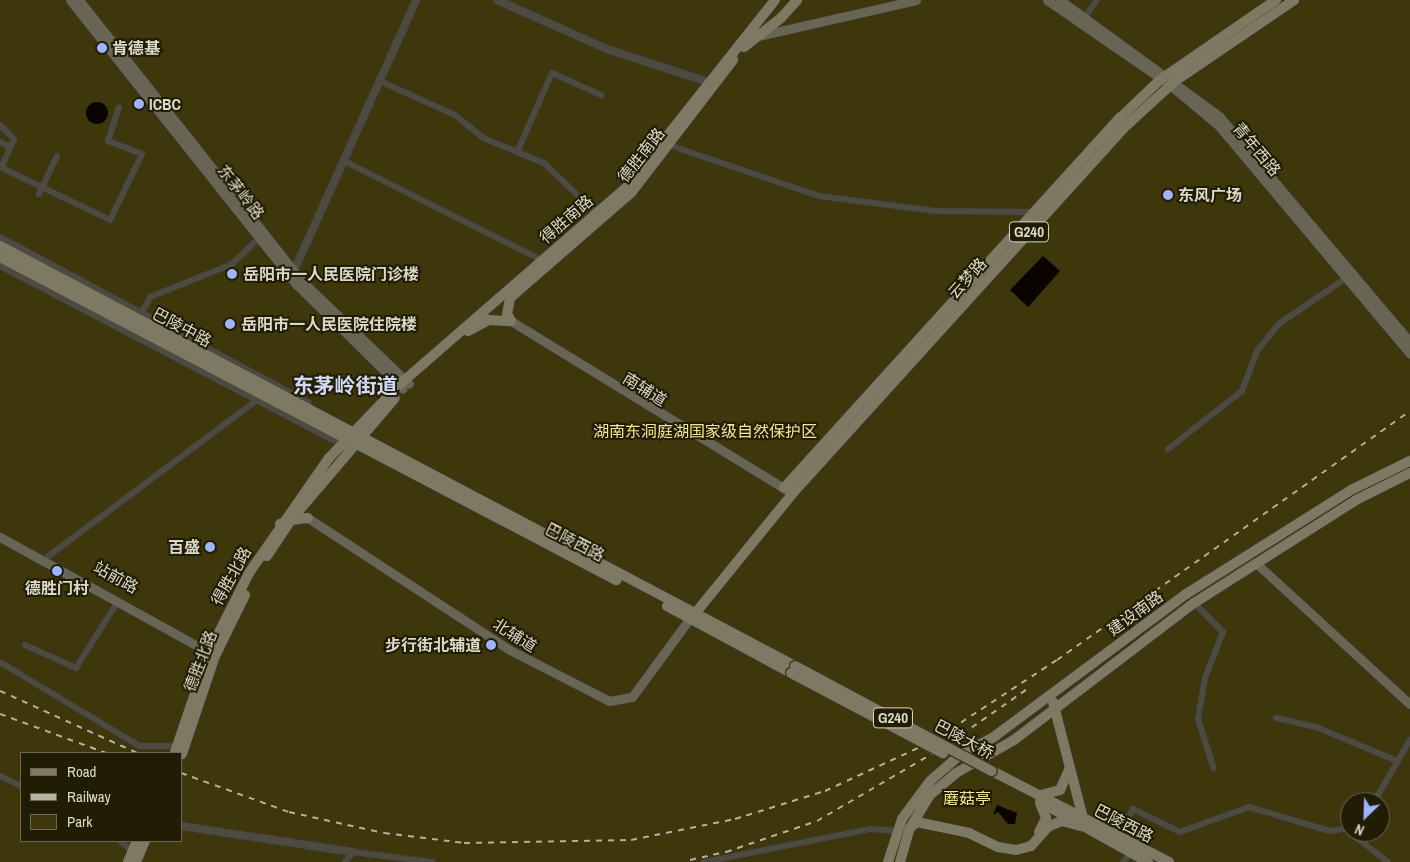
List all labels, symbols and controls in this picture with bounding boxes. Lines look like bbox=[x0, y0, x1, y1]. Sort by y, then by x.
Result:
place label: 肯德基 bbox=[112, 38, 160, 58]
marker: 肯德基 bbox=[96, 42, 108, 54]
place label: ICBC bbox=[149, 94, 181, 114]
marker: ICBC bbox=[133, 98, 145, 110]
street label: 青年西路 bbox=[1229, 118, 1285, 180]
street label: 德胜南路 bbox=[614, 124, 668, 186]
street label: 东茅岭路 bbox=[214, 161, 268, 223]
place label: 东风广场 bbox=[1178, 185, 1242, 205]
marker: 东风广场 bbox=[1162, 189, 1174, 201]
street label: 得胜南路 bbox=[536, 191, 596, 247]
road number: G240 bbox=[1008, 220, 1050, 244]
street label: 云梦路 bbox=[944, 254, 990, 302]
place label: 岳阳市一人民医院门诊楼 bbox=[243, 264, 419, 284]
marker: 岳阳市一人民医院门诊楼 bbox=[225, 267, 239, 281]
street label: 巴陵中路 bbox=[149, 304, 215, 350]
place label: 岳阳市一人民医院住院楼 bbox=[241, 314, 417, 334]
marker: 岳阳市一人民医院住院楼 bbox=[223, 317, 237, 331]
street label: 南辅道 bbox=[620, 368, 670, 410]
district label: 东茅岭街道 bbox=[293, 373, 397, 399]
park label: 湖南东洞庭湖国家级自然保护区 bbox=[593, 421, 817, 441]
street label: 巴陵西路 bbox=[542, 519, 608, 565]
place label: 百盛 bbox=[168, 537, 200, 557]
marker: 百盛 bbox=[204, 541, 216, 553]
street label: 得胜北路 bbox=[207, 543, 255, 609]
street label: 站前路 bbox=[90, 557, 142, 597]
marker: 德胜门村 bbox=[51, 565, 63, 577]
place label: 德胜门村 bbox=[25, 578, 89, 598]
street label: 建设南路 bbox=[1103, 586, 1167, 640]
street label: 北辅道 bbox=[490, 614, 540, 656]
street label: 德胜北路 bbox=[180, 628, 220, 694]
place label: 步行街北辅道 bbox=[385, 635, 481, 655]
marker: 步行街北辅道 bbox=[485, 639, 497, 651]
road number: G240 bbox=[872, 706, 914, 730]
street label: 巴陵大桥 bbox=[931, 716, 997, 762]
legend bbox=[20, 752, 182, 842]
text: Road bbox=[67, 761, 96, 782]
text: Railway bbox=[67, 786, 111, 807]
park label: 蘑菇亭 bbox=[943, 788, 991, 808]
north arrow bbox=[1340, 792, 1390, 842]
street label: 巴陵西路 bbox=[1091, 800, 1157, 846]
text: Park bbox=[67, 811, 92, 832]
text: N bbox=[1352, 820, 1367, 840]

